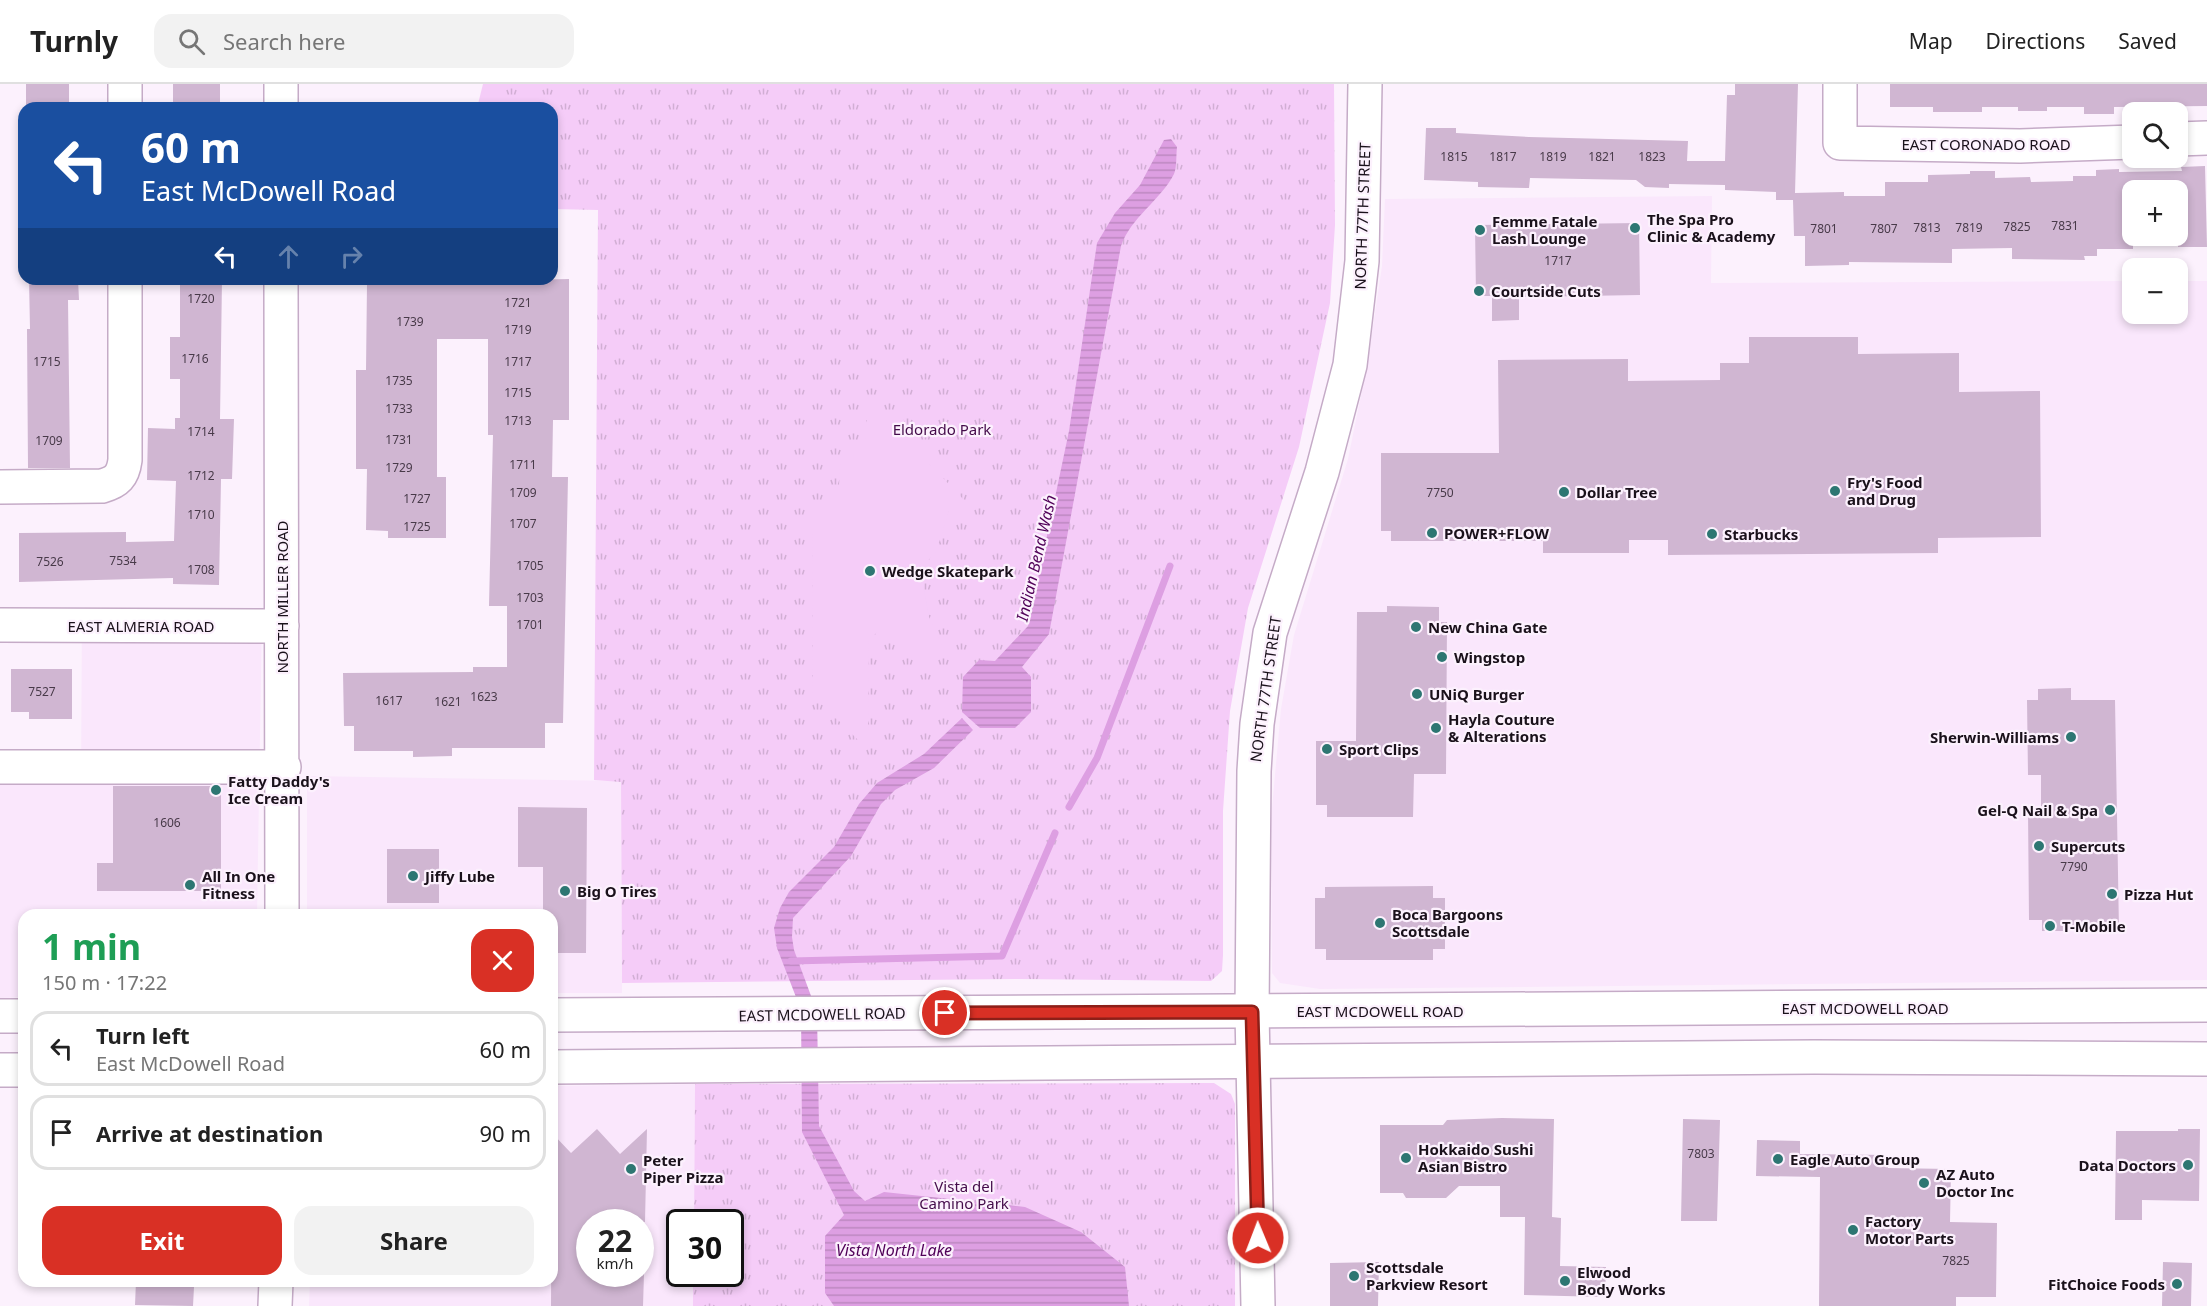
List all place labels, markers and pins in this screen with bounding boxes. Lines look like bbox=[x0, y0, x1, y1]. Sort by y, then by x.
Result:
place label: The Spa Pro Clinic & Academy bbox=[1647, 209, 1776, 246]
place label: Femme Fatale Lash Lounge bbox=[1492, 211, 1597, 248]
marker: The Spa Pro Clinic & Academy bbox=[1628, 221, 1642, 235]
marker: Femme Fatale Lash Lounge bbox=[1473, 223, 1487, 237]
place label: Courtside Cuts bbox=[1491, 281, 1601, 301]
marker: Courtside Cuts bbox=[1472, 284, 1486, 298]
place label: Fry's Food and Drug bbox=[1847, 472, 1923, 509]
place label: Dollar Tree bbox=[1576, 482, 1657, 502]
marker: Fry's Food and Drug bbox=[1828, 484, 1842, 498]
marker: Dollar Tree bbox=[1557, 485, 1571, 499]
place label: POWER+FLOW bbox=[1444, 523, 1549, 543]
place label: Starbucks bbox=[1724, 524, 1798, 544]
marker: POWER+FLOW bbox=[1425, 526, 1439, 540]
marker: Starbucks bbox=[1705, 527, 1719, 541]
place label: Wedge Skatepark bbox=[882, 561, 1014, 581]
marker: Wedge Skatepark bbox=[863, 564, 877, 578]
place label: New China Gate bbox=[1428, 617, 1547, 637]
marker: New China Gate bbox=[1409, 620, 1423, 634]
place label: Wingstop bbox=[1454, 647, 1525, 667]
marker: Wingstop bbox=[1435, 650, 1449, 664]
place label: UNiQ Burger bbox=[1429, 684, 1525, 704]
marker: UNiQ Burger bbox=[1410, 687, 1424, 701]
place label: Hayla Couture & Alterations bbox=[1448, 709, 1555, 746]
marker: Hayla Couture & Alterations bbox=[1429, 721, 1443, 735]
place label: Sherwin-Williams bbox=[1930, 727, 2059, 747]
marker: Sherwin-Williams bbox=[2064, 730, 2078, 744]
place label: Sport Clips bbox=[1339, 739, 1419, 759]
marker: Sport Clips bbox=[1320, 742, 1334, 756]
place label: Fatty Daddy's Ice Cream bbox=[228, 771, 330, 808]
marker: Fatty Daddy's Ice Cream bbox=[209, 783, 223, 797]
place label: Gel-Q Nail & Spa bbox=[1977, 800, 2098, 820]
marker: Gel-Q Nail & Spa bbox=[2103, 803, 2117, 817]
place label: Supercuts bbox=[2051, 836, 2125, 856]
marker: Supercuts bbox=[2032, 839, 2046, 853]
place label: All In One Fitness bbox=[202, 866, 275, 903]
place label: Jiffy Lube bbox=[423, 866, 495, 886]
marker: Jiffy Lube bbox=[406, 869, 420, 883]
marker: All In One Fitness bbox=[183, 878, 197, 892]
place label: Big O Tires bbox=[577, 881, 657, 901]
marker: Big O Tires bbox=[558, 884, 572, 898]
place label: Pizza Hut bbox=[2124, 884, 2194, 904]
marker: Pizza Hut bbox=[2105, 887, 2119, 901]
place label: Boca Bargoons Scottsdale bbox=[1392, 904, 1503, 941]
marker: Boca Bargoons Scottsdale bbox=[1373, 916, 1387, 930]
place label: T-Mobile bbox=[2062, 916, 2126, 936]
marker: T-Mobile bbox=[2043, 919, 2057, 933]
pin bbox=[919, 987, 970, 1038]
place label: Hokkaido Sushi Asian Bistro bbox=[1418, 1139, 1533, 1176]
place label: Eagle Auto Group bbox=[1790, 1149, 1920, 1169]
place label: Peter Piper Pizza bbox=[643, 1150, 723, 1187]
marker: Hokkaido Sushi Asian Bistro bbox=[1399, 1151, 1413, 1165]
marker: Eagle Auto Group bbox=[1771, 1152, 1785, 1166]
place label: Data Doctors bbox=[2078, 1155, 2176, 1175]
marker: Data Doctors bbox=[2181, 1158, 2195, 1172]
marker: Peter Piper Pizza bbox=[624, 1162, 638, 1176]
place label: AZ Auto Doctor Inc bbox=[1936, 1164, 2014, 1201]
marker: AZ Auto Doctor Inc bbox=[1917, 1176, 1931, 1190]
place label: Factory Motor Parts bbox=[1865, 1211, 1954, 1248]
marker: Factory Motor Parts bbox=[1846, 1223, 1860, 1237]
place label: Scottsdale Parkview Resort bbox=[1366, 1257, 1488, 1294]
place label: Elwood Body Works bbox=[1577, 1262, 1665, 1299]
marker: Scottsdale Parkview Resort bbox=[1347, 1269, 1361, 1283]
marker: Elwood Body Works bbox=[1558, 1274, 1572, 1288]
place label: FitChoice Foods bbox=[2048, 1274, 2165, 1294]
marker: FitChoice Foods bbox=[2170, 1277, 2184, 1291]

